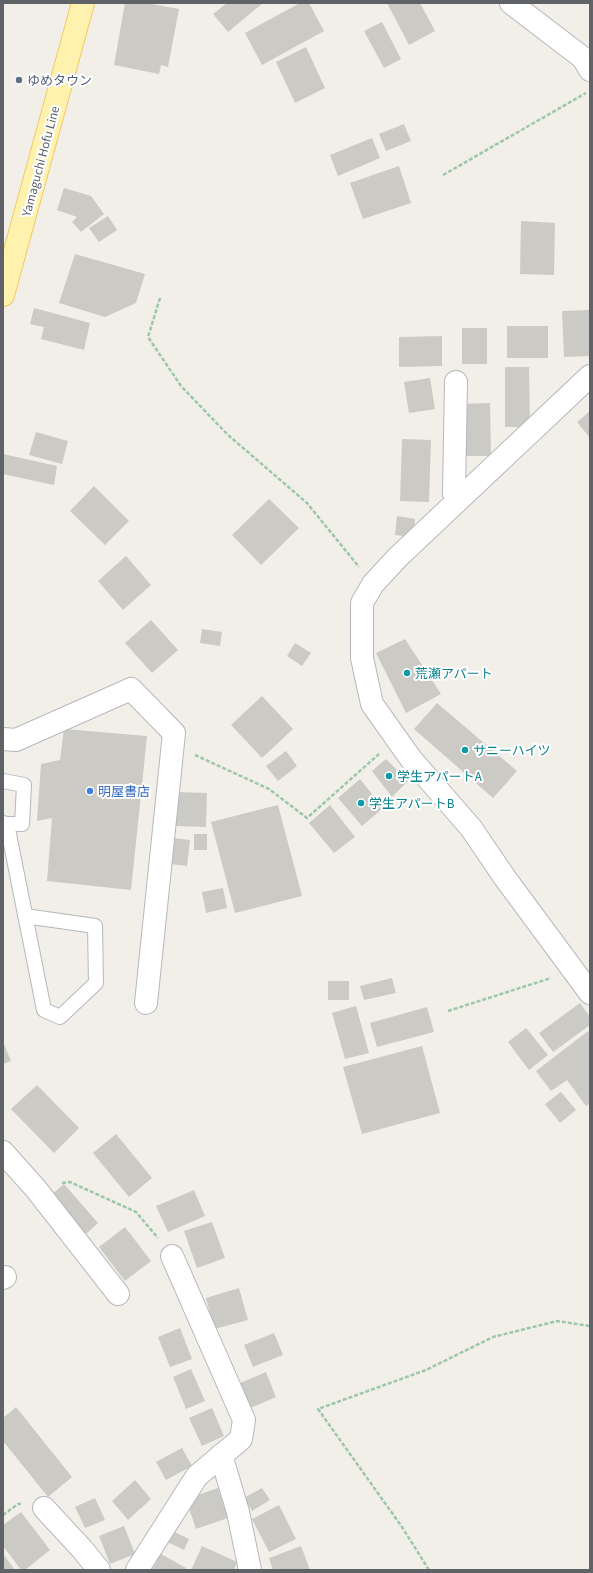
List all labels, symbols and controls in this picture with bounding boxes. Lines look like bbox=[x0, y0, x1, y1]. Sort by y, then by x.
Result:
place label: ゆめタウン bbox=[27, 72, 92, 90]
marker: ゆめタウン bbox=[14, 75, 24, 85]
street label: Yamaguchi Hofu Line bbox=[17, 104, 64, 219]
place label: 荒瀬アパート bbox=[415, 665, 493, 683]
marker: 荒瀬アパート bbox=[402, 668, 412, 678]
place label: サニーハイツ bbox=[473, 742, 550, 760]
marker: サニーハイツ bbox=[460, 745, 470, 755]
place label: 学生アパートA bbox=[397, 768, 483, 786]
marker: 学生アパートA bbox=[384, 771, 394, 781]
place label: 明屋書店 bbox=[98, 783, 150, 801]
marker: 明屋書店 bbox=[85, 786, 95, 796]
place label: 学生アパートB bbox=[369, 795, 455, 813]
marker: 学生アパートB bbox=[356, 798, 366, 808]

